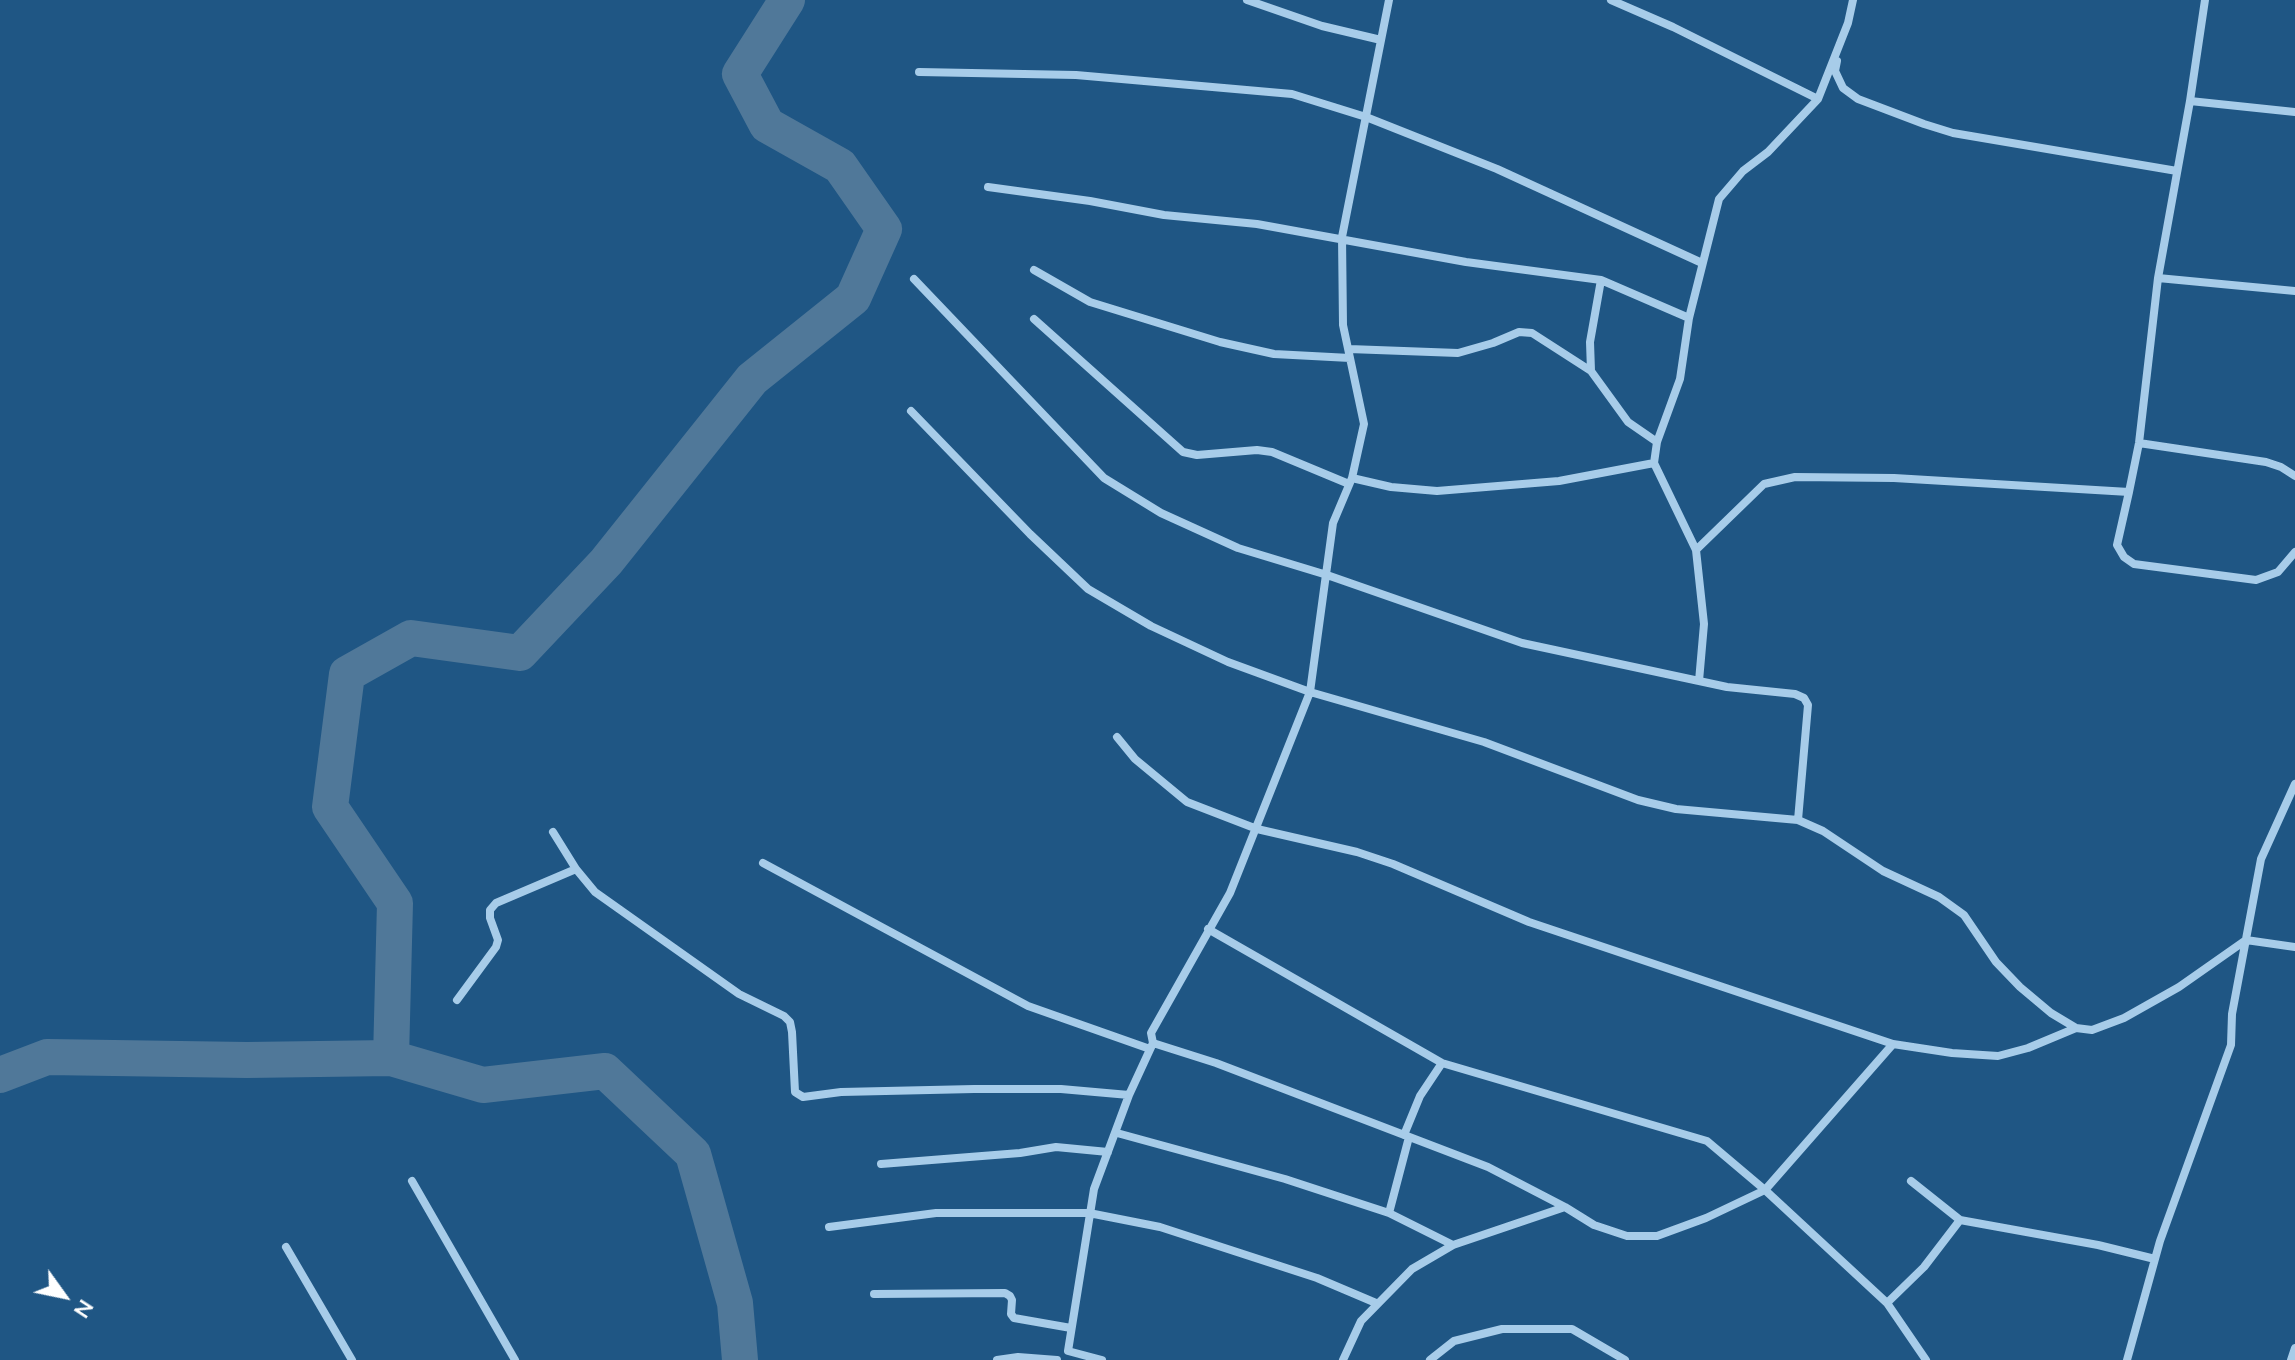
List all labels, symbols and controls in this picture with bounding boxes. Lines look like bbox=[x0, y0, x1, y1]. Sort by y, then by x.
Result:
north arrow bbox=[24, 1256, 104, 1336]
text: N bbox=[68, 1294, 100, 1324]

